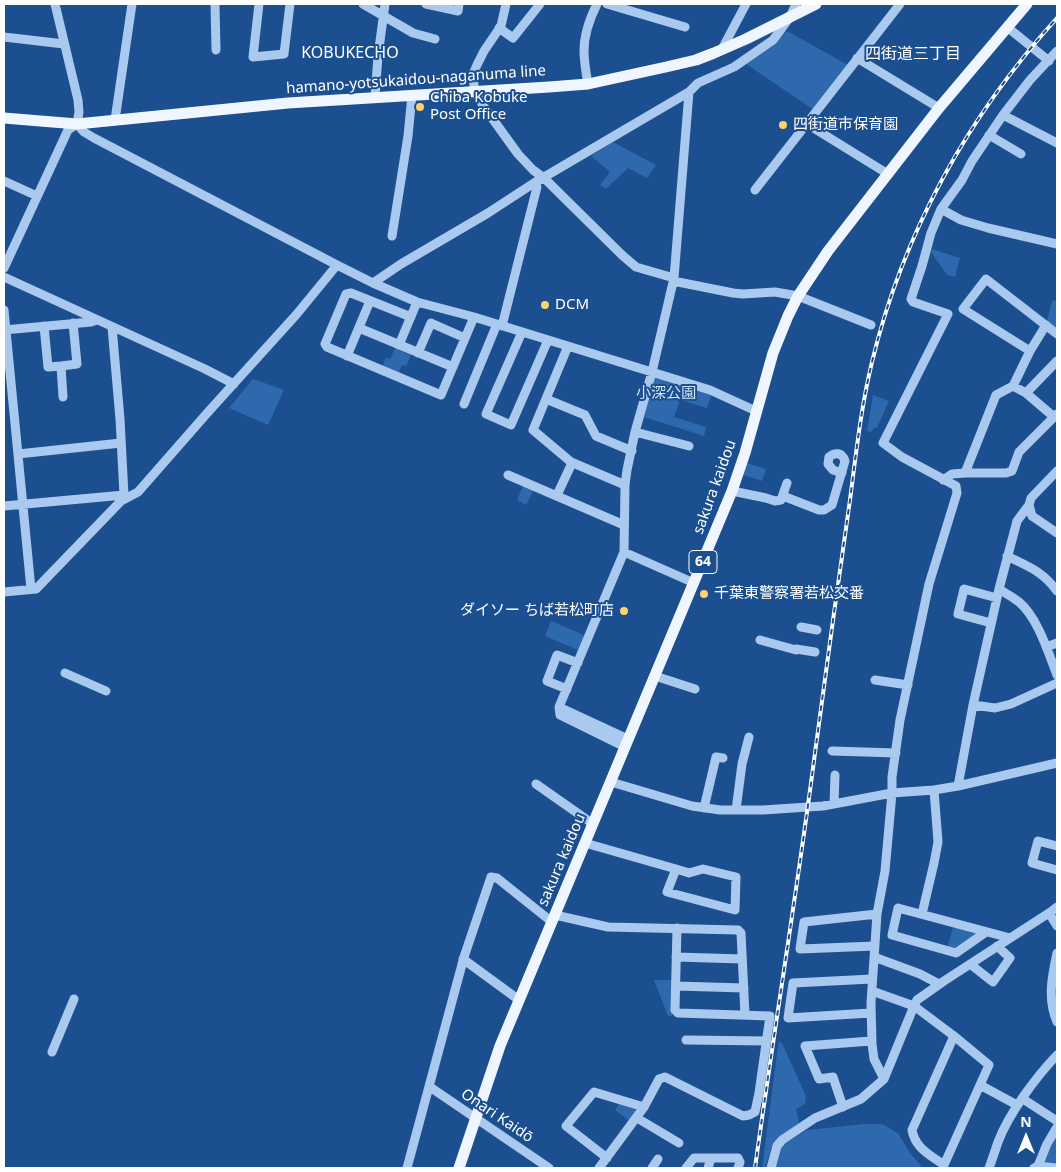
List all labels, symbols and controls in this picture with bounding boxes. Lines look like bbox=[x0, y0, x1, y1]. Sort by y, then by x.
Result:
district label: KOBUKECHO bbox=[296, 43, 404, 63]
district label: 四街道三丁目 bbox=[865, 44, 961, 64]
street label: hamano-yotsukaidou-naganuma line bbox=[286, 62, 546, 98]
place label: Chiba Kobuke Post Office bbox=[430, 89, 527, 124]
marker: Chiba Kobuke Post Office bbox=[414, 101, 426, 113]
place label: 四街道市保育園 bbox=[793, 116, 898, 134]
marker: 四街道市保育園 bbox=[777, 119, 789, 131]
place label: DCM bbox=[555, 296, 589, 314]
marker: DCM bbox=[539, 299, 551, 311]
park label: 小深公園 bbox=[636, 385, 696, 403]
street label: sakura kaidou bbox=[690, 437, 740, 537]
road number: 64 bbox=[689, 550, 717, 574]
place label: 千葉東警察署若松交番 bbox=[714, 585, 864, 603]
marker: 千葉東警察署若松交番 bbox=[698, 588, 710, 600]
place label: ダイソー ちば若松町店 bbox=[460, 602, 614, 620]
marker: ダイソー ちば若松町店 bbox=[618, 605, 630, 617]
street label: sakura kaidou bbox=[534, 811, 590, 909]
street label: Onari Kaidō bbox=[457, 1085, 537, 1147]
north arrow bbox=[1001, 1112, 1051, 1162]
text: N bbox=[1020, 1112, 1032, 1131]

